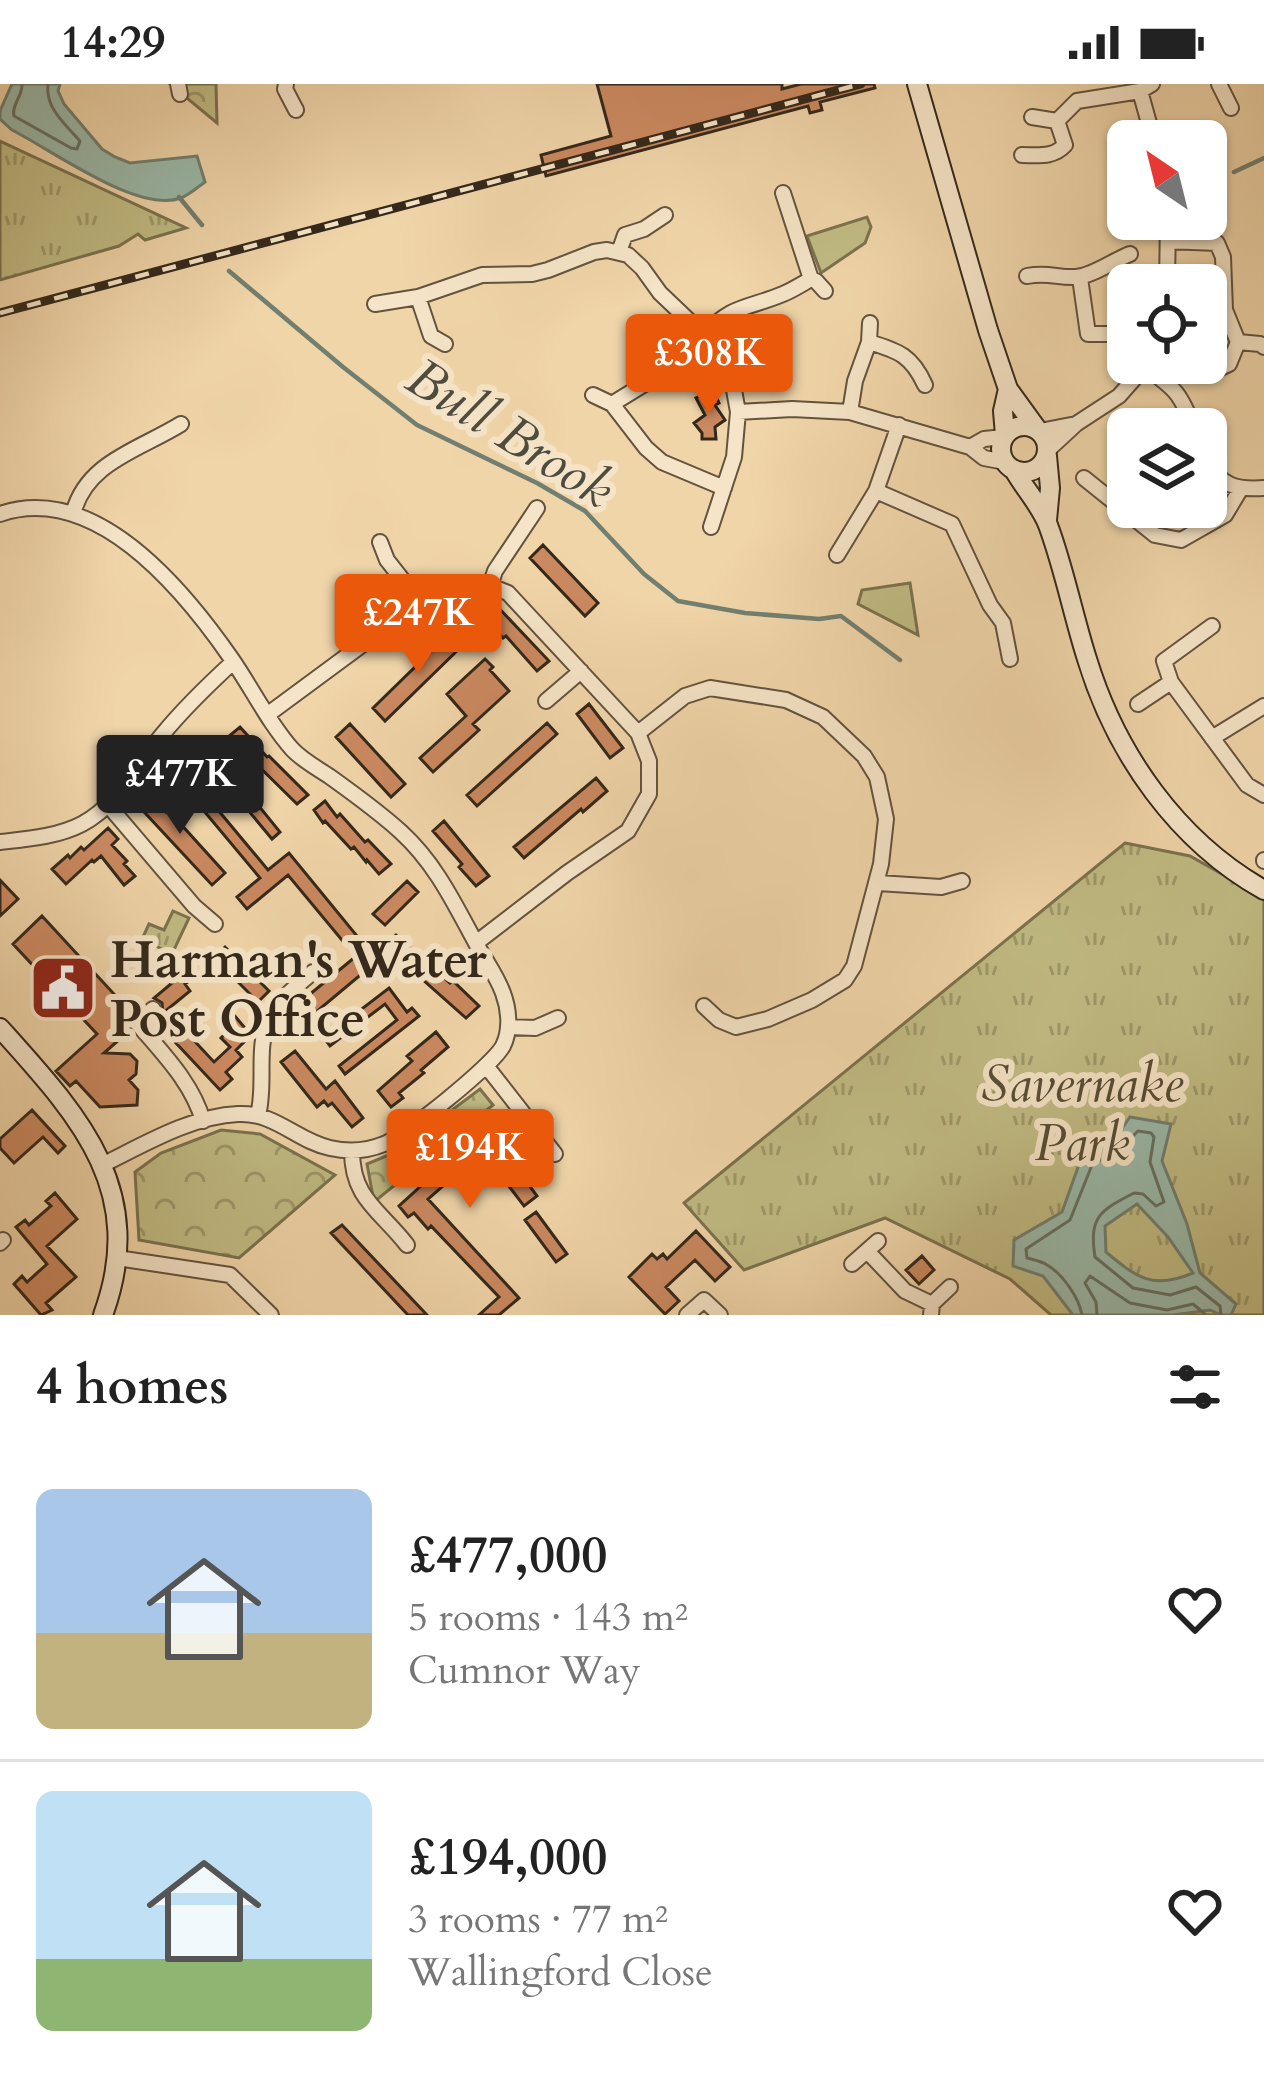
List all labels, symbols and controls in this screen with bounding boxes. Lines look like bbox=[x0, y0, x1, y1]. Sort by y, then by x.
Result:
text: 14:29 bbox=[60, 12, 165, 73]
north arrow bbox=[1107, 120, 1227, 240]
map controls bbox=[1107, 120, 1227, 528]
button: locate bbox=[1107, 264, 1227, 384]
pin: £308K bbox=[625, 314, 793, 416]
text: £308K bbox=[653, 326, 765, 379]
water label: Bull Brook bbox=[392, 342, 628, 527]
button: layers bbox=[1107, 408, 1227, 528]
pin: £247K bbox=[334, 574, 502, 676]
text: £247K bbox=[362, 586, 474, 639]
pin: £477K bbox=[96, 735, 264, 837]
text: £477K bbox=[124, 747, 236, 800]
place label: Harman's Water Post Office bbox=[110, 926, 487, 1055]
public building icon: Harman's Water Post Office bbox=[28, 953, 98, 1023]
park label: Savernake Park bbox=[981, 1050, 1183, 1179]
pin: £194K bbox=[386, 1109, 554, 1211]
text: £194K bbox=[414, 1121, 526, 1174]
text: 4 homes bbox=[36, 1352, 228, 1422]
icon: filters bbox=[1162, 1354, 1228, 1420]
text: £477,000 bbox=[408, 1521, 607, 1591]
icon: home bbox=[132, 1537, 276, 1681]
icon: heart bbox=[1162, 1576, 1228, 1642]
text: 5 rooms · 143 m² bbox=[408, 1591, 688, 1644]
text: Cumnor Way bbox=[408, 1644, 641, 1697]
text: £194,000 bbox=[408, 1823, 607, 1893]
icon: home bbox=[132, 1839, 276, 1983]
icon: heart bbox=[1162, 1878, 1228, 1944]
text: 3 rooms · 77 m² bbox=[408, 1893, 668, 1946]
text: Wallingford Close bbox=[408, 1946, 713, 1999]

